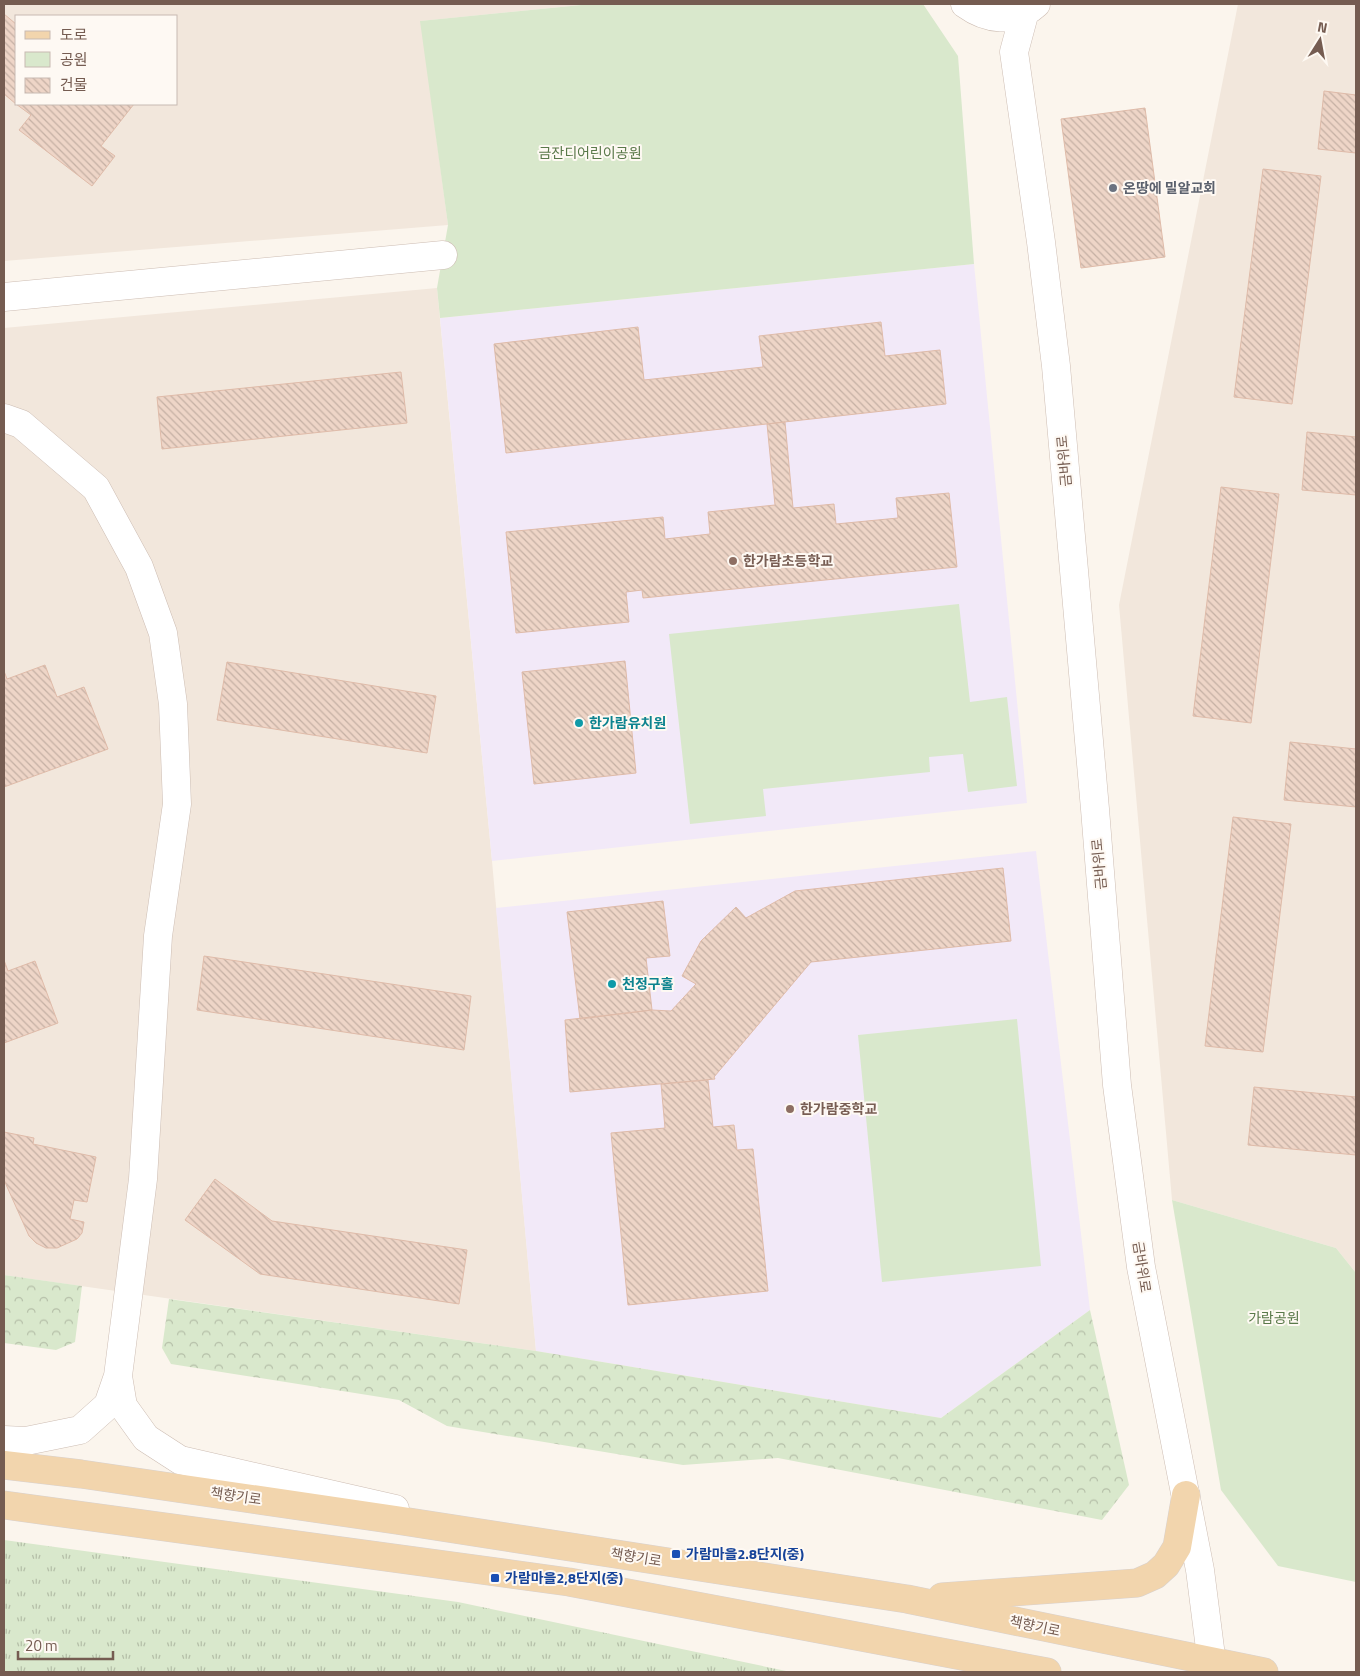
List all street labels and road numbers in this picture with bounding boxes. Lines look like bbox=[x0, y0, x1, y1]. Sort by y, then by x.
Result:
street label: 금바위로 bbox=[1051, 434, 1076, 488]
street label: 금바위로 bbox=[1086, 837, 1111, 891]
street label: 금바위로 bbox=[1128, 1240, 1157, 1294]
street label: 책향기로 bbox=[209, 1482, 263, 1510]
street label: 책향기로 bbox=[609, 1542, 663, 1571]
street label: 책향기로 bbox=[1008, 1610, 1063, 1641]

